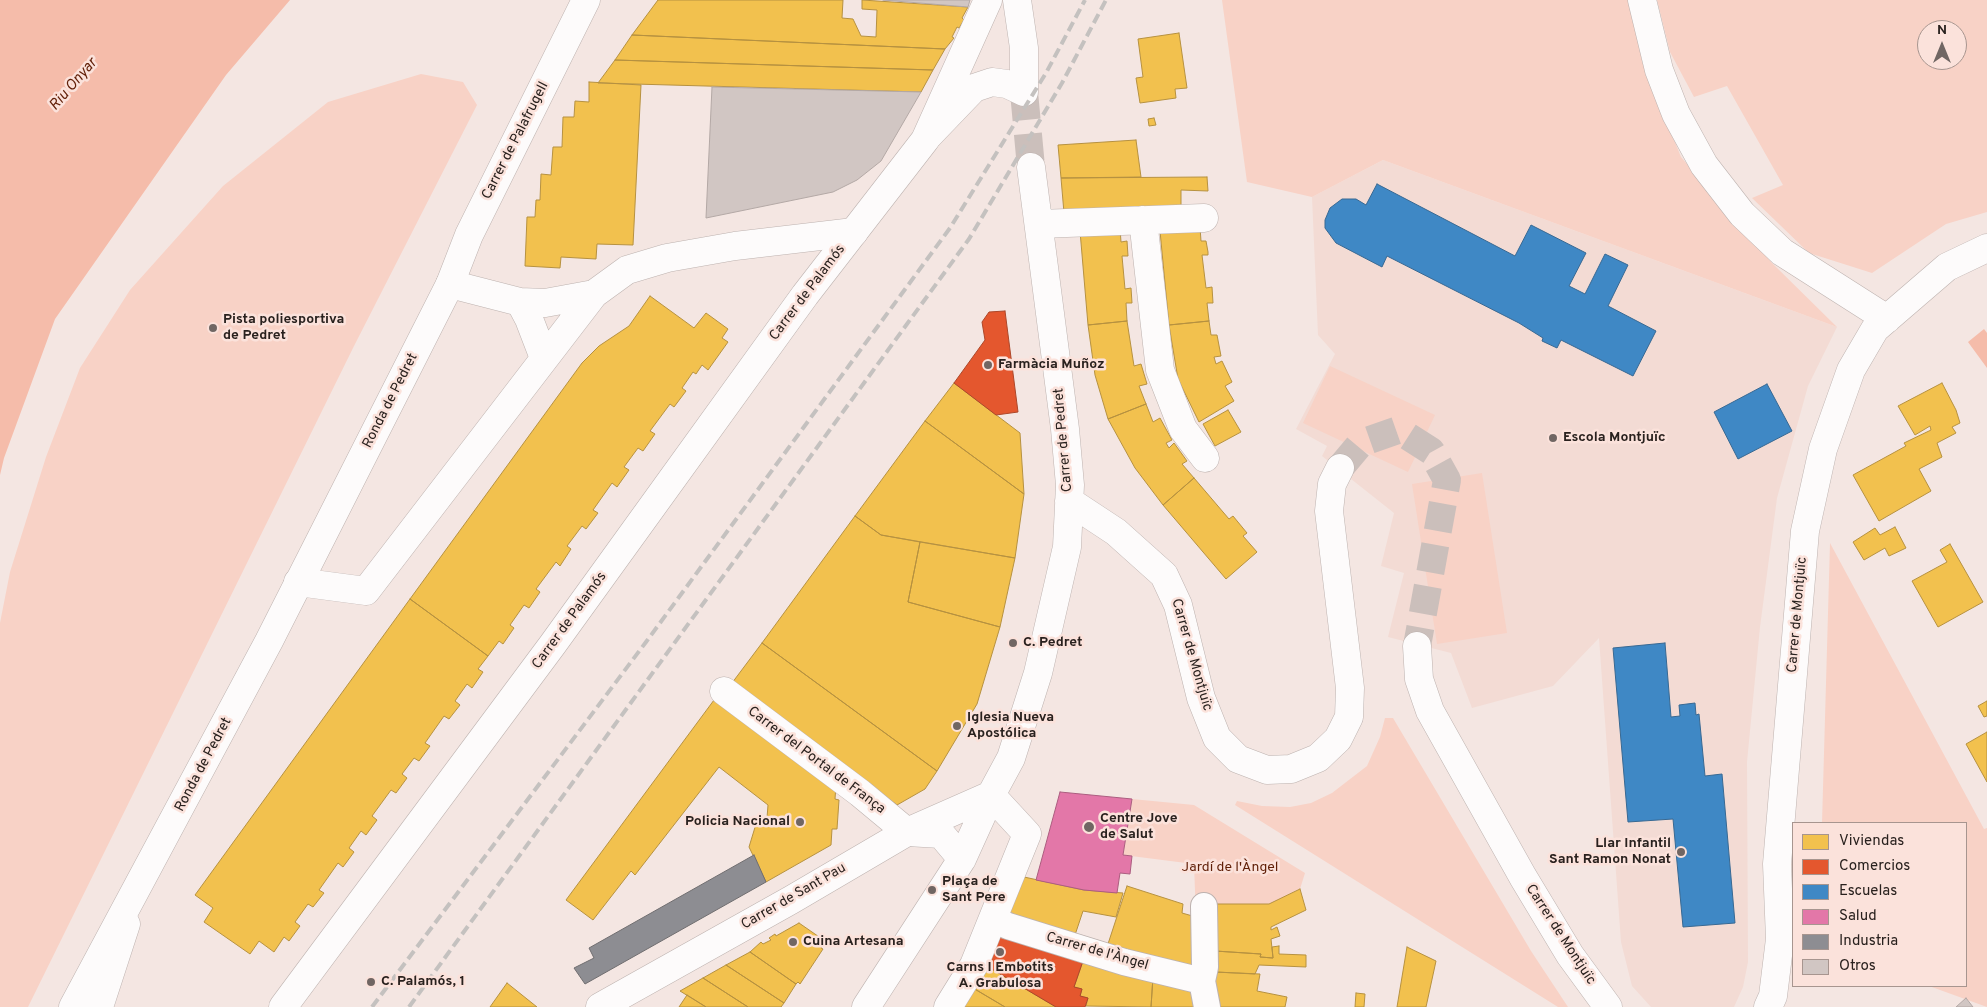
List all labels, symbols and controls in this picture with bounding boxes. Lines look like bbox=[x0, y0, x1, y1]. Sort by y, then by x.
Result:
north arrow bbox=[1917, 20, 1967, 70]
text: N bbox=[1937, 22, 1947, 39]
water label: Riu Onyar bbox=[46, 55, 102, 115]
street label: Carrer de Palafrugell bbox=[479, 79, 553, 203]
street label: Carrer de Palamós bbox=[766, 242, 850, 344]
place label: Pista poliesportiva de Pedret bbox=[223, 312, 344, 344]
marker: Pista poliesportiva de Pedret bbox=[207, 322, 219, 334]
street label: Ronda de Pedret bbox=[360, 351, 422, 451]
place label: Farmàcia Muñoz bbox=[998, 357, 1105, 373]
marker: Farmàcia Muñoz bbox=[982, 359, 994, 371]
street label: Carrer de Pedret bbox=[1051, 387, 1077, 493]
place label: Escola Montjuïc bbox=[1563, 430, 1666, 446]
marker: Escola Montjuïc bbox=[1547, 432, 1559, 444]
street label: Carrer de Montjuïc bbox=[1785, 556, 1811, 674]
street label: Carrer de Palamós bbox=[529, 569, 611, 673]
street label: Carrer de Montjuïc bbox=[1167, 597, 1215, 713]
place label: C. Pedret bbox=[1023, 635, 1082, 651]
marker: C. Pedret bbox=[1007, 637, 1019, 649]
street label: Carrer del Portal de França bbox=[744, 704, 888, 818]
place label: Iglesia Nueva Apostólica bbox=[967, 710, 1054, 742]
street label: Ronda de Pedret bbox=[172, 715, 236, 815]
marker: Iglesia Nueva Apostólica bbox=[951, 720, 963, 732]
place label: Centre Jove de Salut bbox=[1100, 811, 1178, 844]
place label: Policia Nacional bbox=[685, 814, 790, 830]
marker: Policia Nacional bbox=[794, 816, 806, 828]
marker: Centre Jove de Salut bbox=[1082, 820, 1096, 834]
legend bbox=[1792, 822, 1967, 987]
text: Viviendas bbox=[1839, 832, 1904, 851]
place label: Llar Infantil Sant Ramon Nonat bbox=[1549, 836, 1671, 869]
marker: Llar Infantil Sant Ramon Nonat bbox=[1675, 846, 1687, 858]
text: Comercios bbox=[1839, 857, 1910, 876]
street label: Carrer de Sant Pau bbox=[739, 860, 849, 934]
park label: Jardí de l'Àngel bbox=[1182, 860, 1278, 876]
place label: Plaça de Sant Pere bbox=[942, 874, 1005, 906]
street label: Carrer de Montjuïc bbox=[1521, 882, 1599, 988]
text: Escuelas bbox=[1839, 882, 1897, 901]
marker: Plaça de Sant Pere bbox=[926, 884, 938, 896]
text: Salud bbox=[1839, 907, 1877, 926]
street label: Carrer de l'Àngel bbox=[1044, 929, 1150, 975]
text: Industria bbox=[1839, 932, 1898, 951]
place label: Cuina Artesana bbox=[803, 934, 904, 950]
marker: Cuina Artesana bbox=[787, 936, 799, 948]
marker: Carns I Embotits A. Grabulosa bbox=[994, 946, 1006, 958]
text: Otros bbox=[1839, 957, 1876, 976]
place label: Carns I Embotits A. Grabulosa bbox=[946, 960, 1054, 992]
place label: C. Palamós, 1 bbox=[381, 974, 465, 990]
marker: C. Palamós, 1 bbox=[365, 976, 377, 988]

